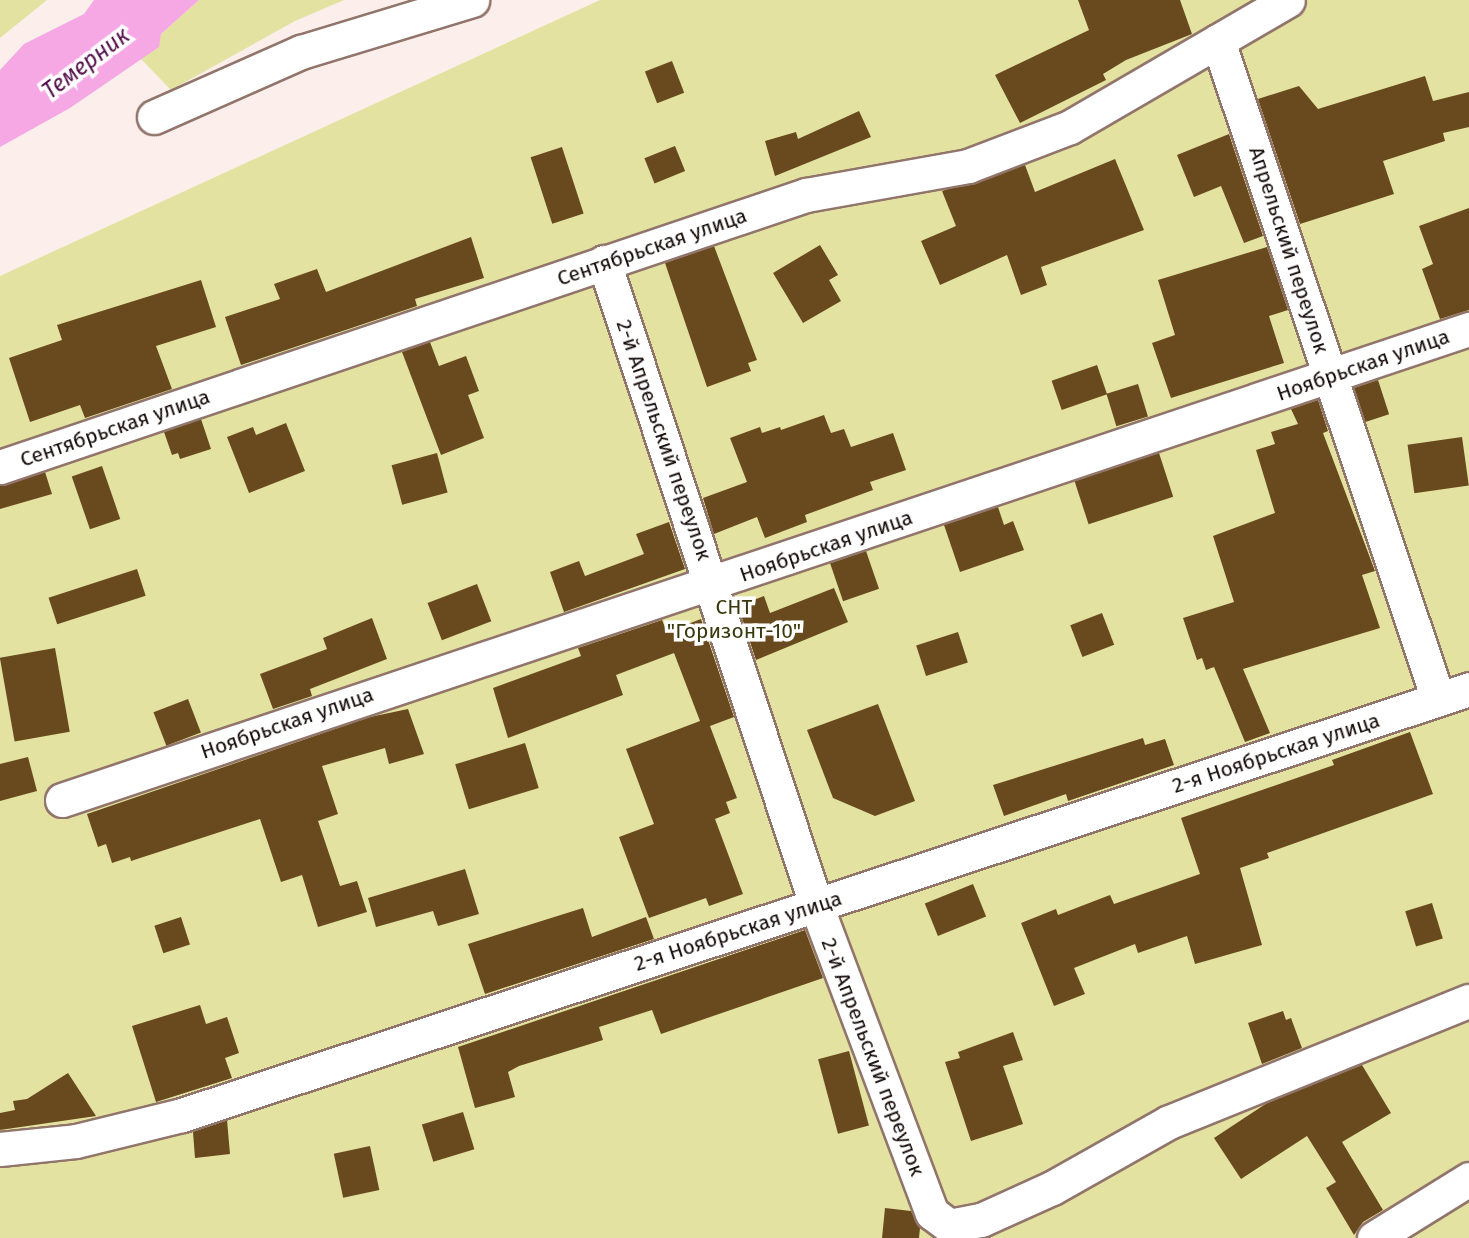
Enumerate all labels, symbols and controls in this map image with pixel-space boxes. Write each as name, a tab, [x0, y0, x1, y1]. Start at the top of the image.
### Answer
water label: Темерник	[37, 21, 135, 105]
street label: Апрельский переулок	[1244, 143, 1334, 357]
street label: Сентябрьская улица	[554, 203, 750, 291]
street label: 2-й Апрельский переулок	[611, 316, 717, 564]
street label: Ноябрьская улица	[1273, 324, 1453, 406]
street label: Сентябрьская улица	[17, 384, 213, 472]
street label: Ноябрьская улица	[736, 505, 916, 587]
park label: СНТ "Горизонт-10"	[667, 594, 801, 644]
street label: Ноябрьская улица	[197, 682, 377, 764]
street label: 2-я Ноябрьская улица	[1169, 708, 1383, 798]
street label: 2-я Ноябрьская улица	[631, 886, 845, 976]
street label: 2-й Апрельский переулок	[816, 934, 930, 1180]

